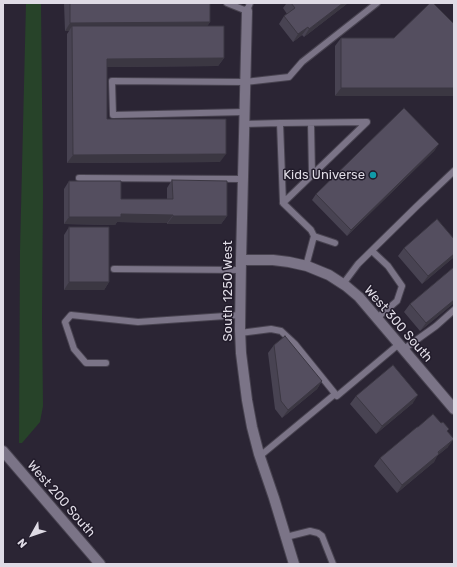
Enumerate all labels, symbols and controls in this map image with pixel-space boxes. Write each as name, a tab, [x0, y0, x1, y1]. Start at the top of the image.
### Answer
place label: Kids Universe	[283, 167, 365, 183]
marker: Kids Universe	[368, 170, 378, 180]
street label: South 1250 West	[220, 240, 236, 342]
street label: West 300 South	[361, 283, 435, 365]
street label: West 200 South	[24, 458, 98, 540]
north arrow	[12, 515, 52, 555]
text: N	[15, 536, 30, 550]

